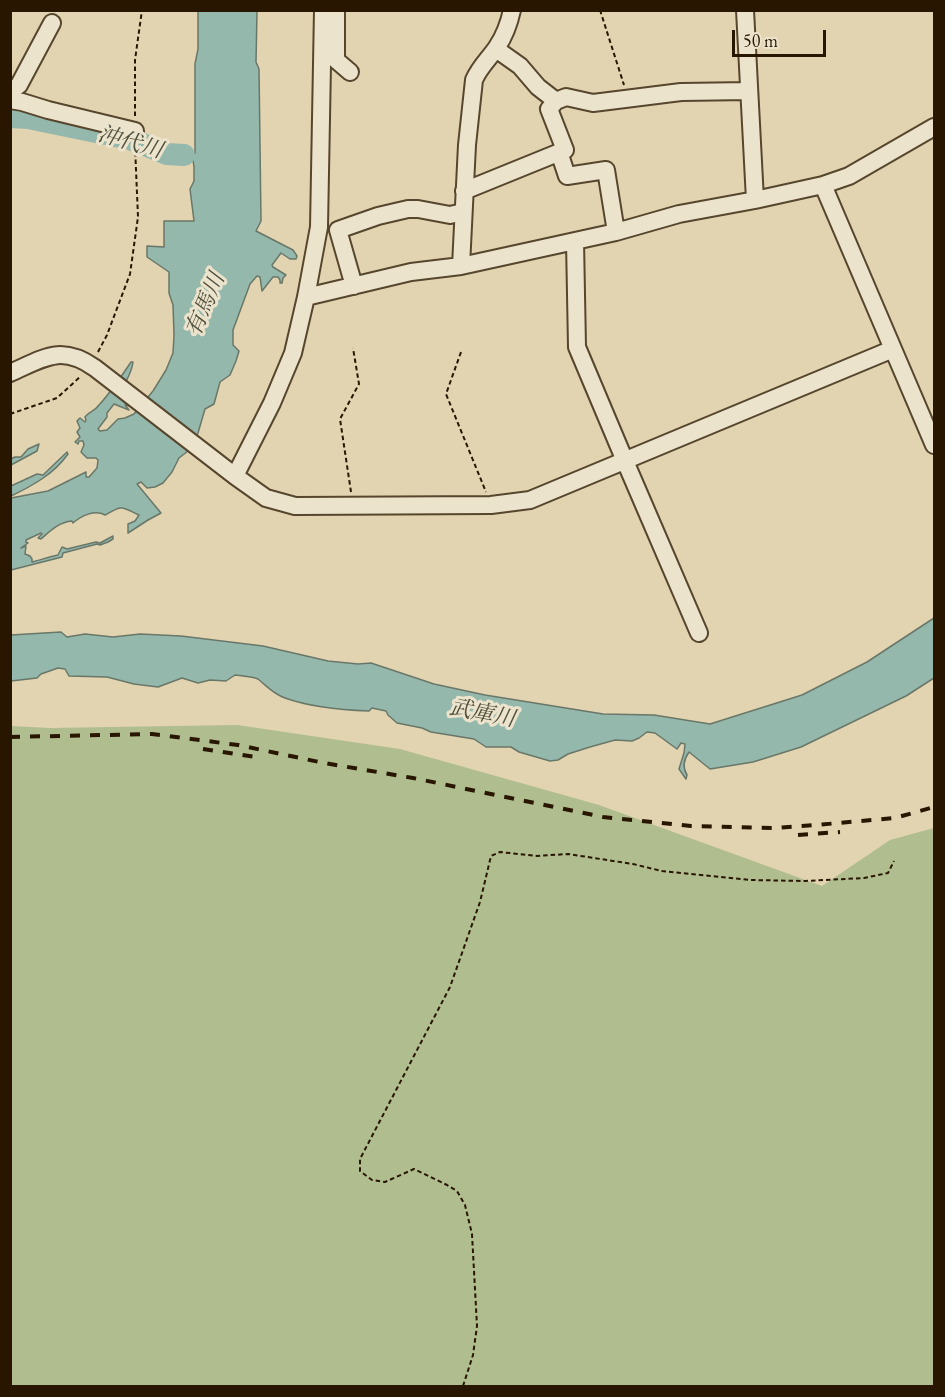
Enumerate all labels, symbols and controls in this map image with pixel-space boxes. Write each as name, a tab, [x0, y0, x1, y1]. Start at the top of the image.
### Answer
scale bar	[735, 18, 830, 56]
text: 50 m	[743, 29, 778, 52]
water label: 沖代川	[95, 121, 165, 165]
water label: 有馬川	[181, 269, 231, 341]
water label: 武庫川	[447, 695, 517, 733]

